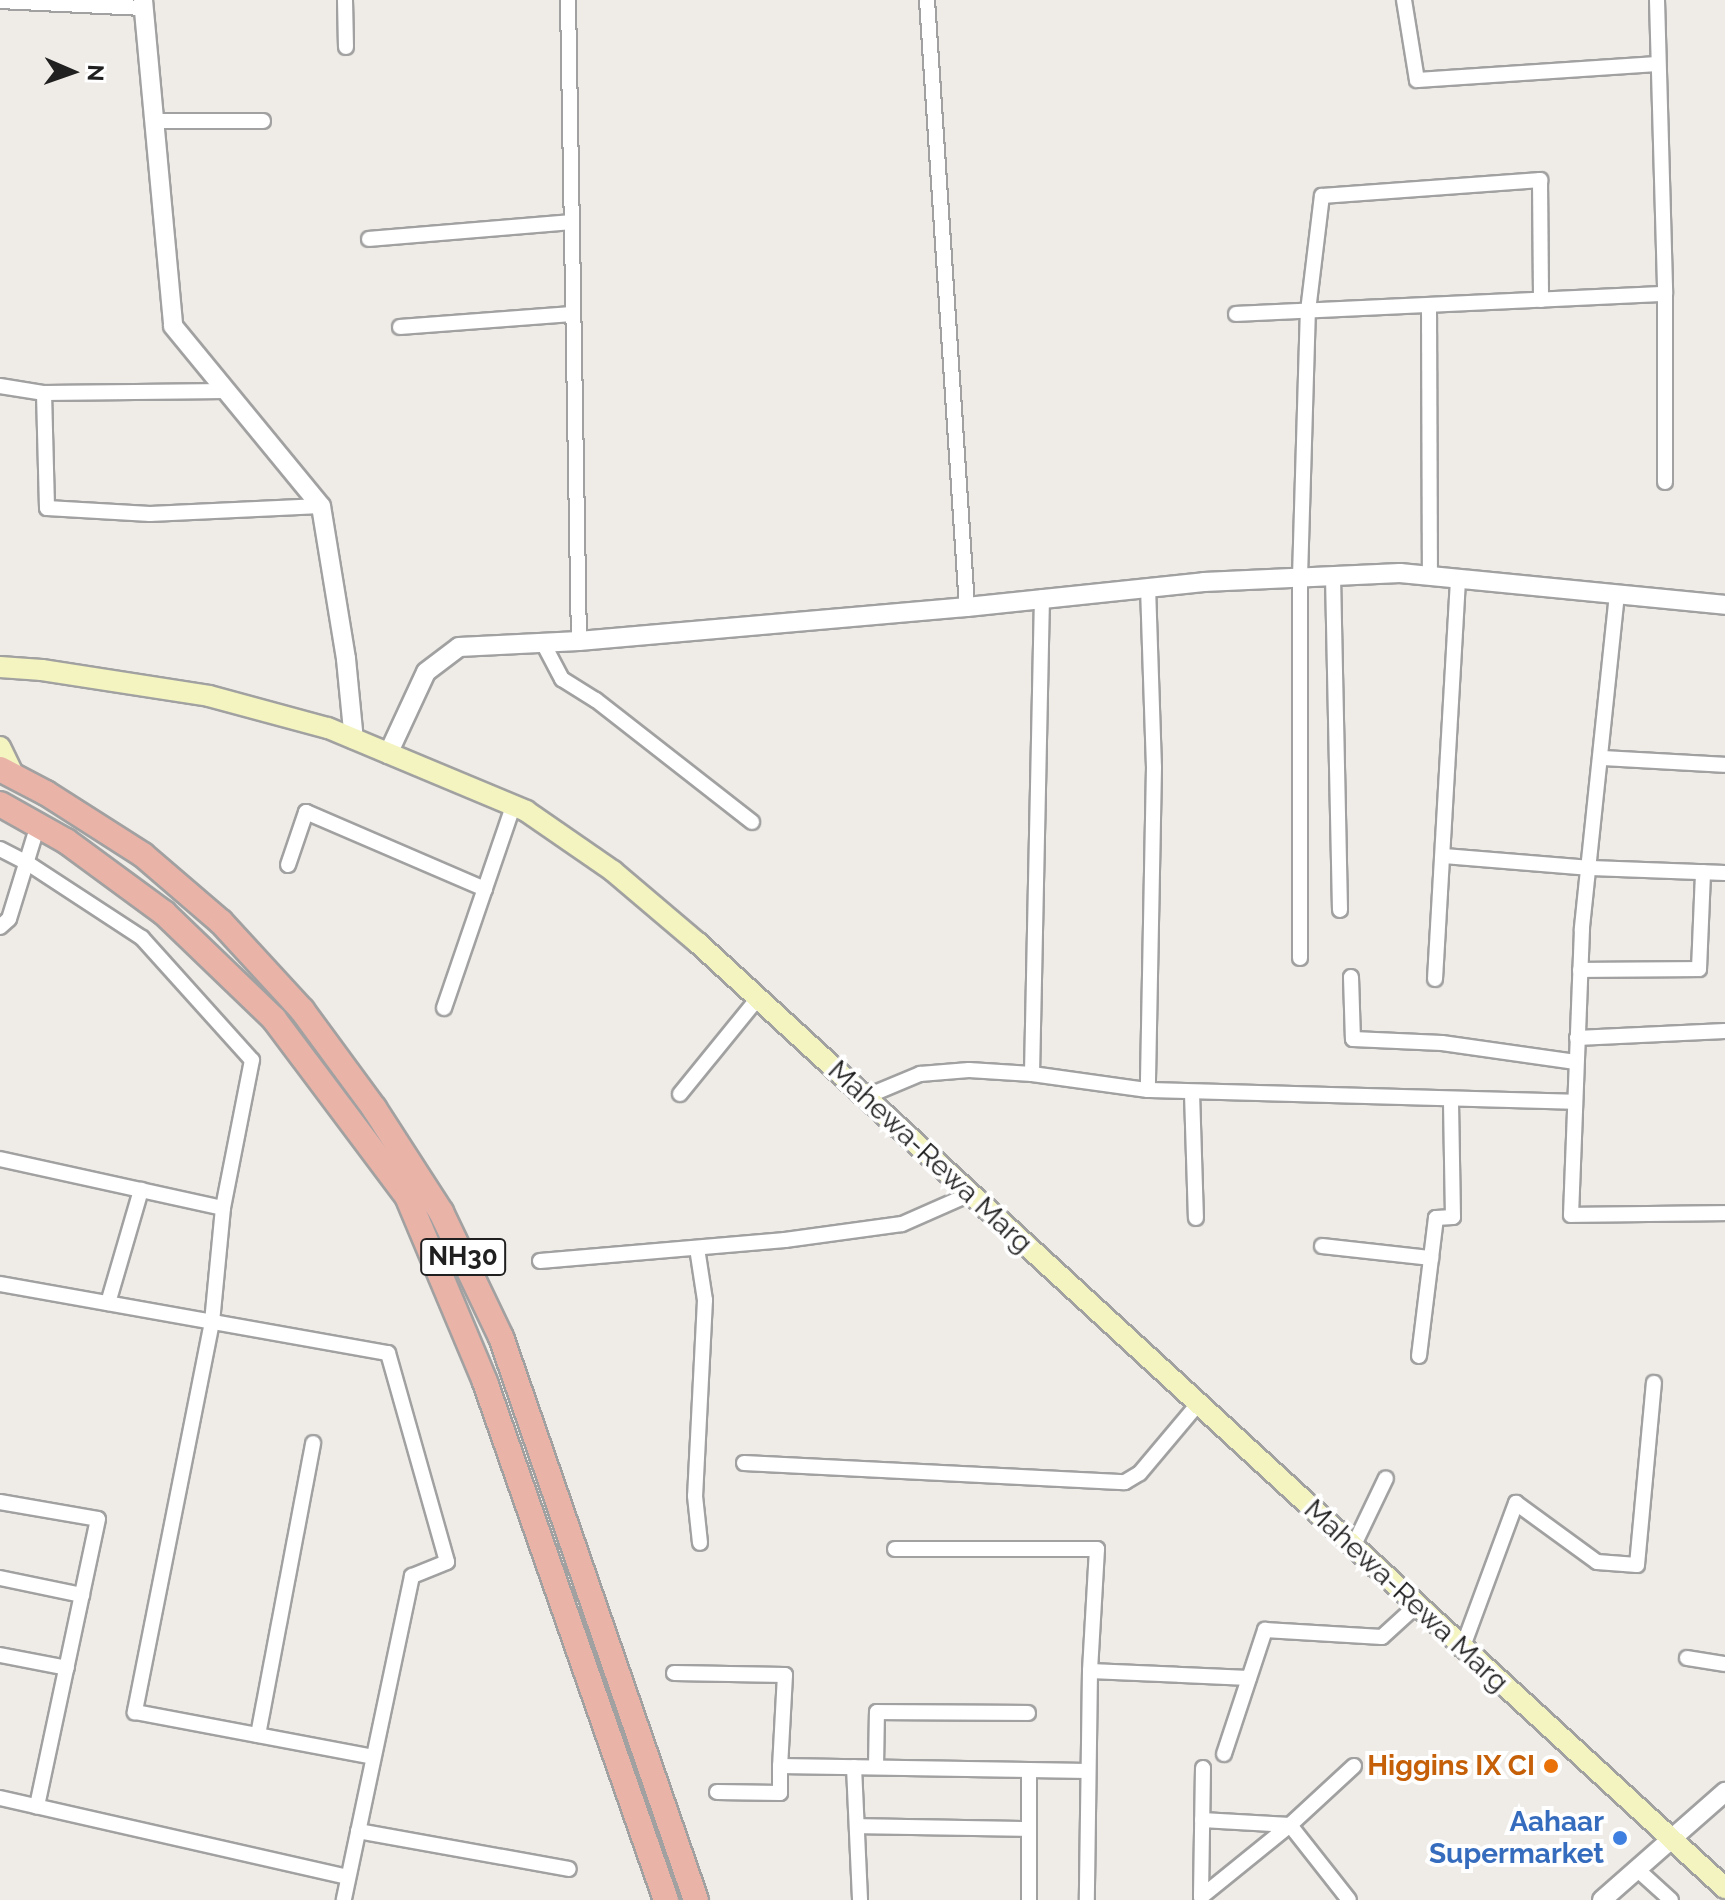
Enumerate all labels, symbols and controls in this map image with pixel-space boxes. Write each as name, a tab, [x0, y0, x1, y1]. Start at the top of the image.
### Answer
north arrow	[32, 32, 112, 112]
text: N	[83, 64, 109, 82]
street label: Mahewa-Rewa Marg	[821, 1054, 1039, 1260]
road number: NH30	[419, 1235, 507, 1279]
street label: Mahewa-Rewa Marg	[1297, 1493, 1515, 1699]
place label: Higgins IX CI	[1367, 1749, 1535, 1783]
marker: Higgins IX CI	[1542, 1757, 1560, 1775]
place label: Aahaar Supermarket	[1429, 1805, 1604, 1871]
marker: Aahaar Supermarket	[1611, 1829, 1629, 1847]

